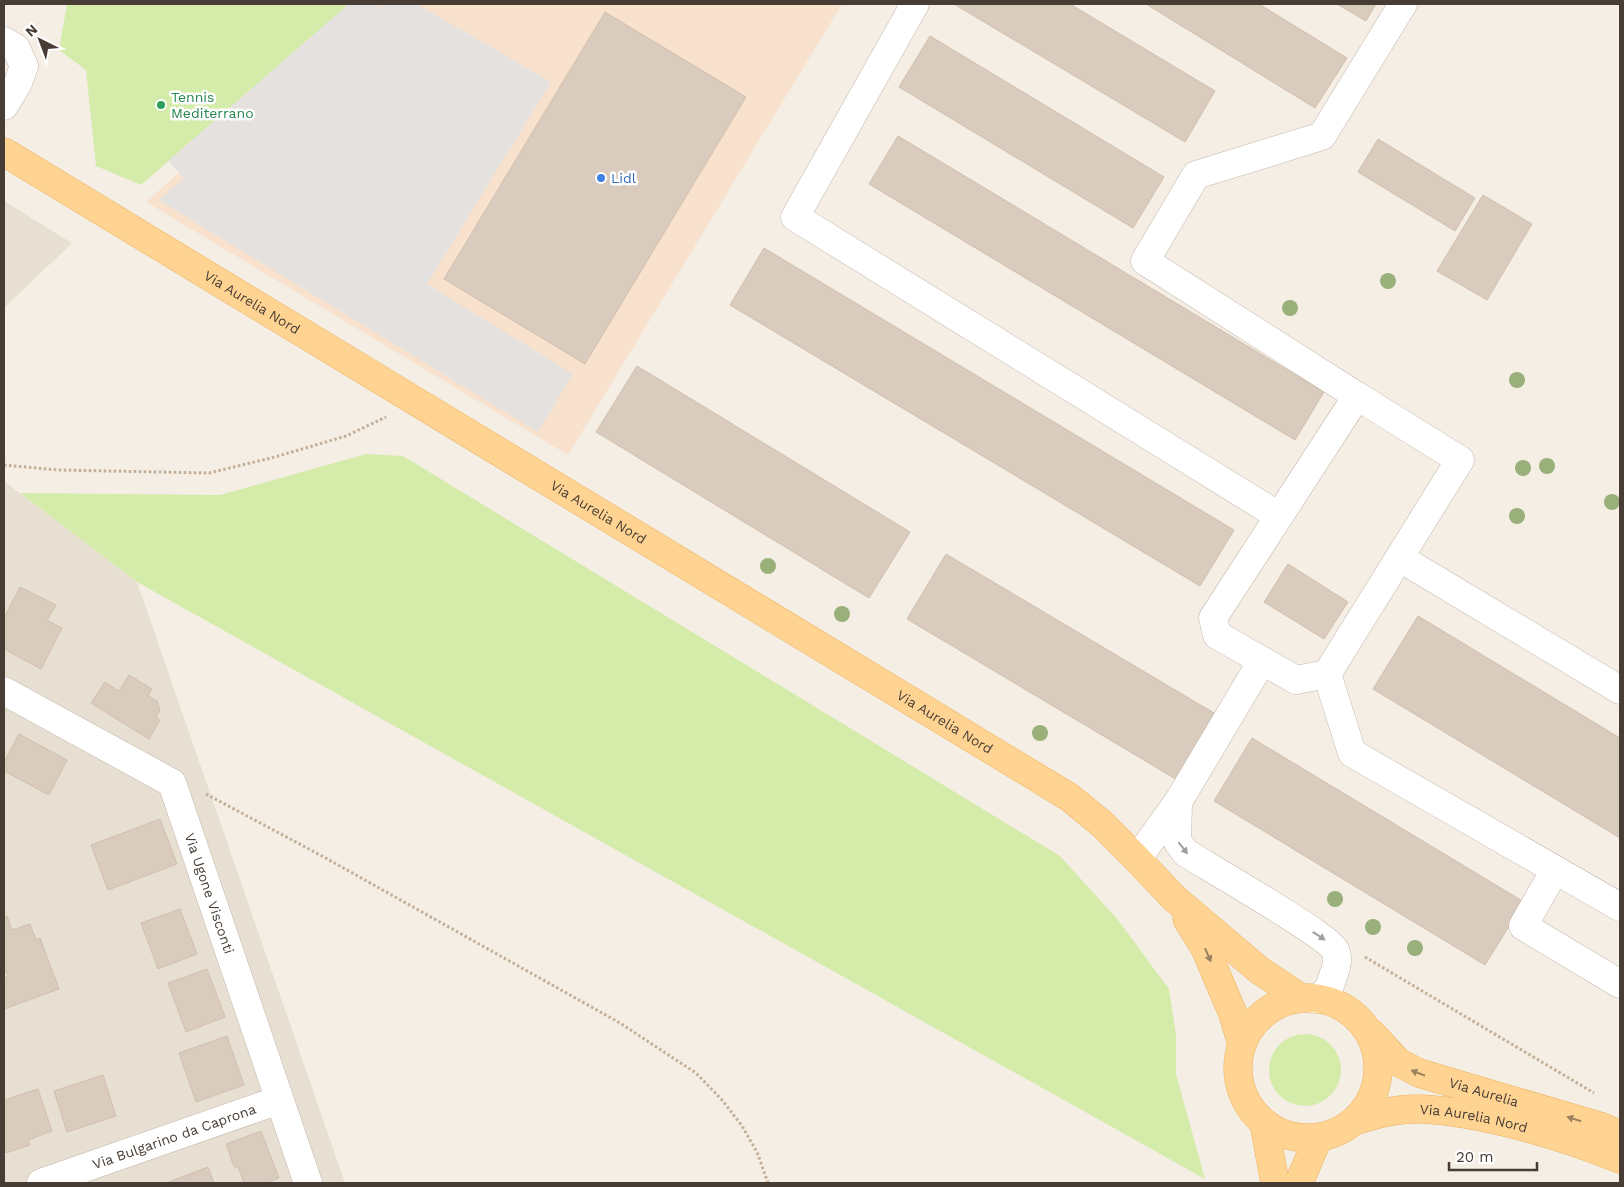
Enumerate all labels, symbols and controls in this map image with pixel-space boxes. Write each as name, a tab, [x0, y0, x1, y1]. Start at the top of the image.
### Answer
north arrow	[15, 15, 65, 65]
text: N	[22, 21, 41, 40]
place label: Tennis Mediterrano	[171, 89, 254, 121]
marker: Tennis Mediterrano	[155, 99, 167, 111]
place label: Lidl	[611, 170, 637, 186]
marker: Lidl	[595, 172, 607, 184]
street label: Via Aurelia Nord	[201, 267, 303, 337]
street label: Via Aurelia Nord	[548, 477, 649, 547]
street label: Via Aurelia Nord	[894, 687, 996, 757]
street label: Via Ugone Visconti	[182, 831, 237, 956]
one-way arrow	[1178, 842, 1189, 855]
one-way arrow	[1313, 931, 1326, 941]
one-way arrow	[1204, 948, 1212, 962]
one-way arrow	[1411, 1069, 1426, 1076]
street label: Via Aurelia	[1447, 1074, 1521, 1110]
street label: Via Bulgarino da Caprona	[90, 1101, 258, 1172]
street label: Via Aurelia Nord	[1419, 1101, 1529, 1136]
one-way arrow	[1567, 1114, 1582, 1122]
scale bar	[1449, 1140, 1536, 1172]
text: 20 m	[1456, 1148, 1494, 1166]

